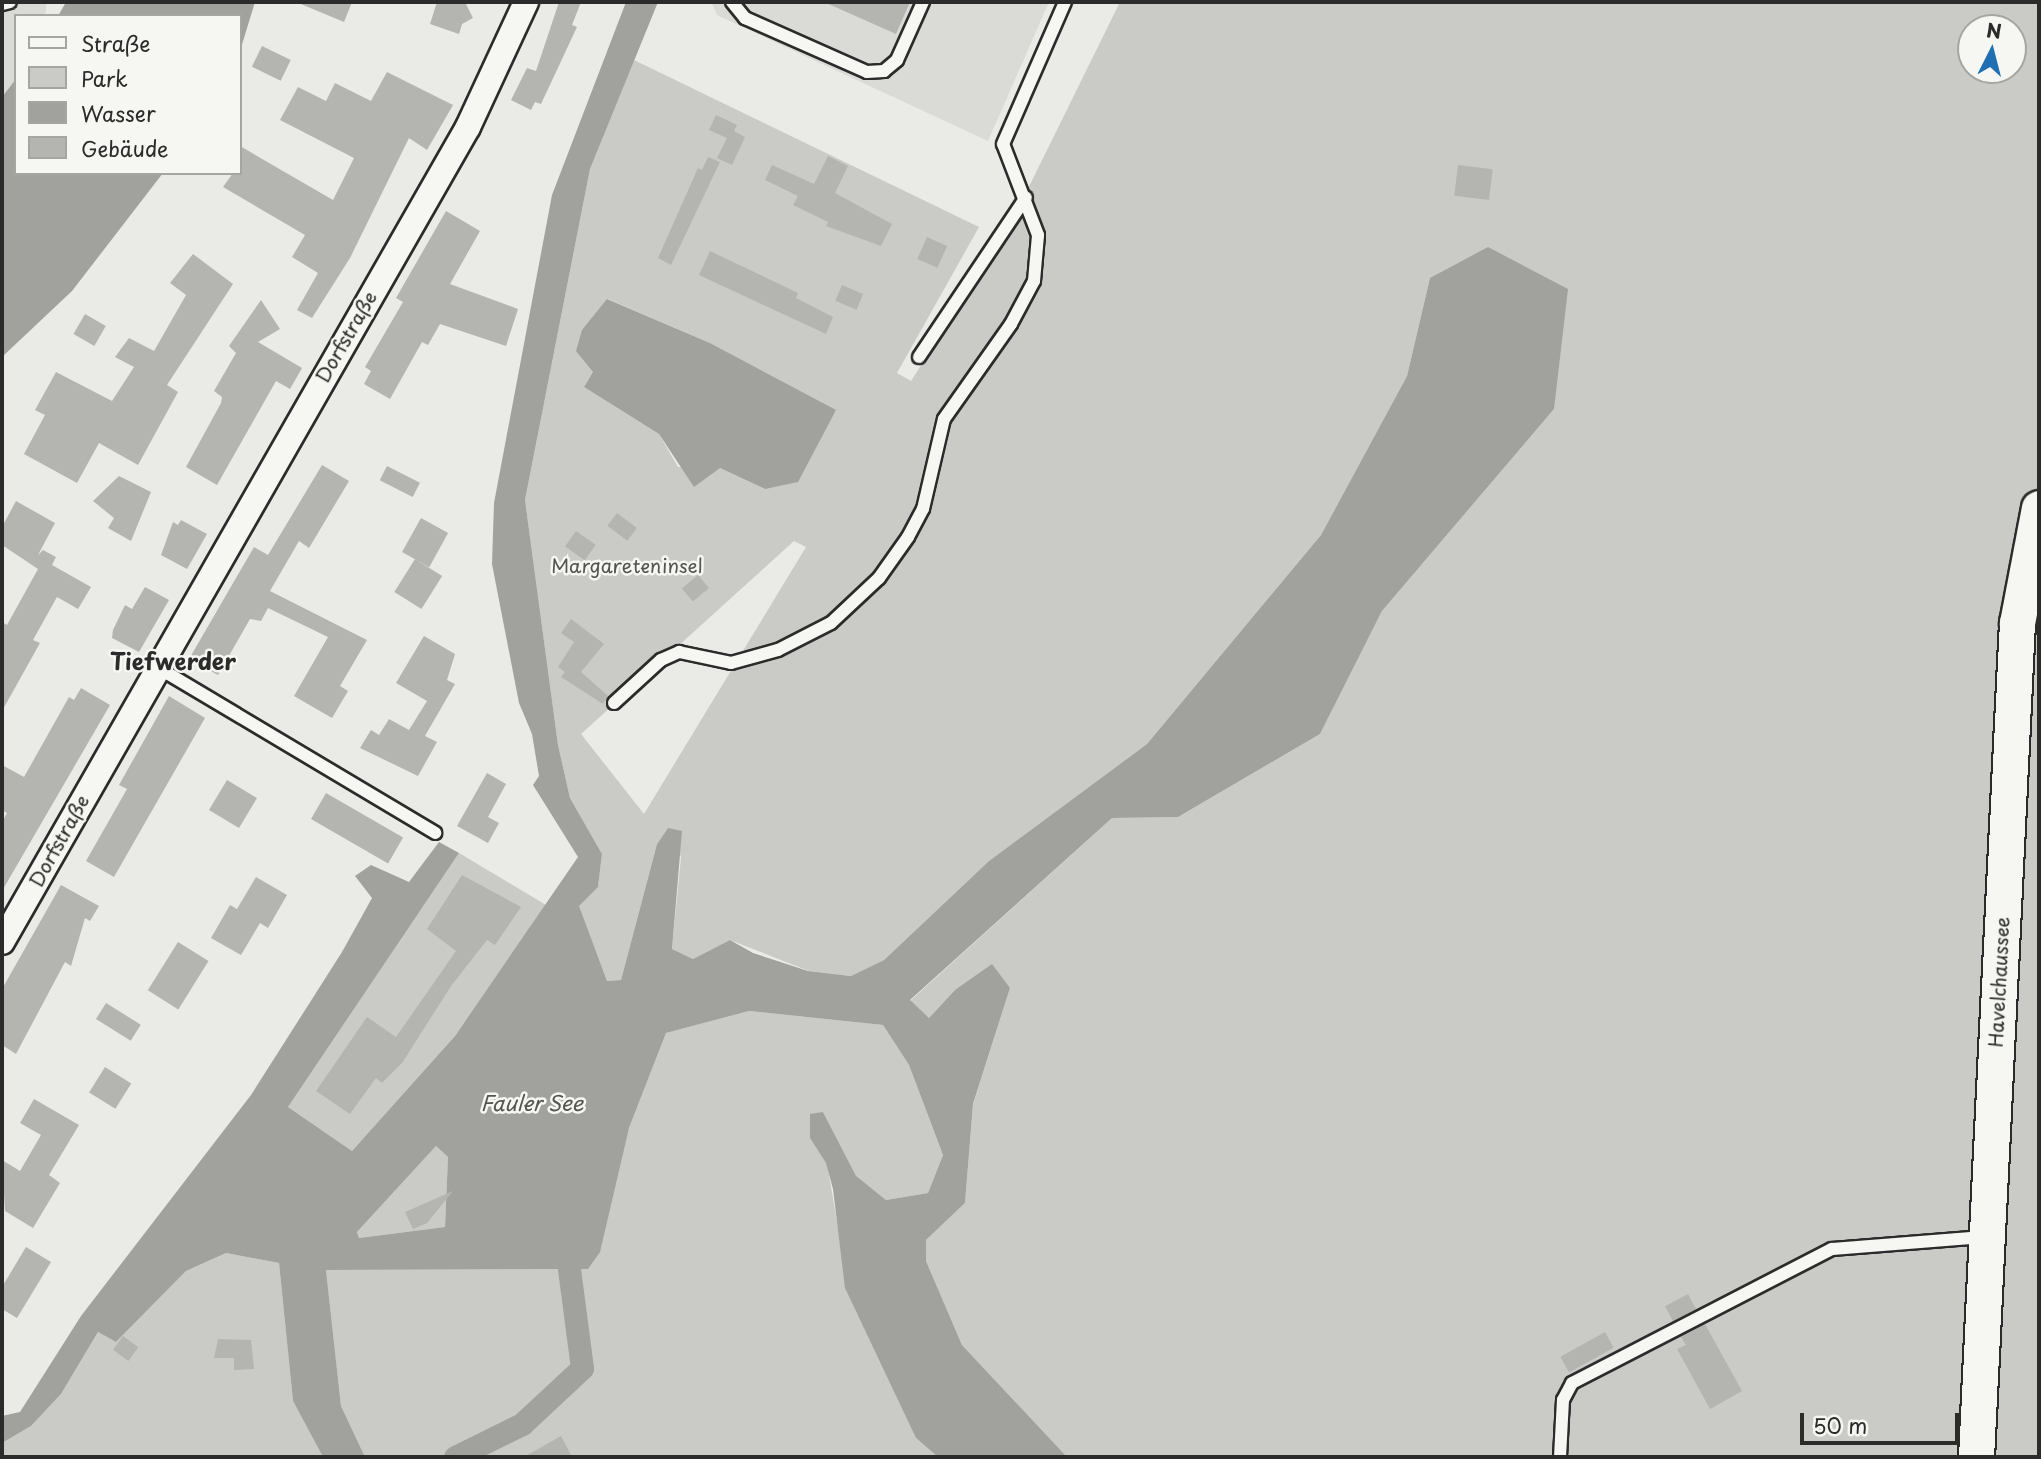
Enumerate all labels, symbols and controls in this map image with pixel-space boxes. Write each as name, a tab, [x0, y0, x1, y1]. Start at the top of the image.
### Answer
legend	[14, 14, 242, 175]
north arrow	[1957, 14, 2027, 84]
text: N	[1985, 15, 2003, 45]
text: Straße	[81, 27, 150, 59]
text: Park	[81, 62, 128, 94]
text: Wasser	[81, 97, 156, 129]
text: Gebäude	[81, 132, 168, 164]
street label: Dorfstraße	[311, 287, 381, 387]
park label: Margareteninsel	[551, 555, 703, 577]
district label: Tiefwerder	[110, 647, 236, 675]
street label: Dorfstraße	[24, 791, 94, 891]
street label: Havelchaussee	[1984, 916, 2014, 1048]
water label: Fauler See	[479, 1089, 585, 1115]
scale bar	[1803, 1400, 1962, 1444]
text: 50 m	[1813, 1409, 1867, 1441]

